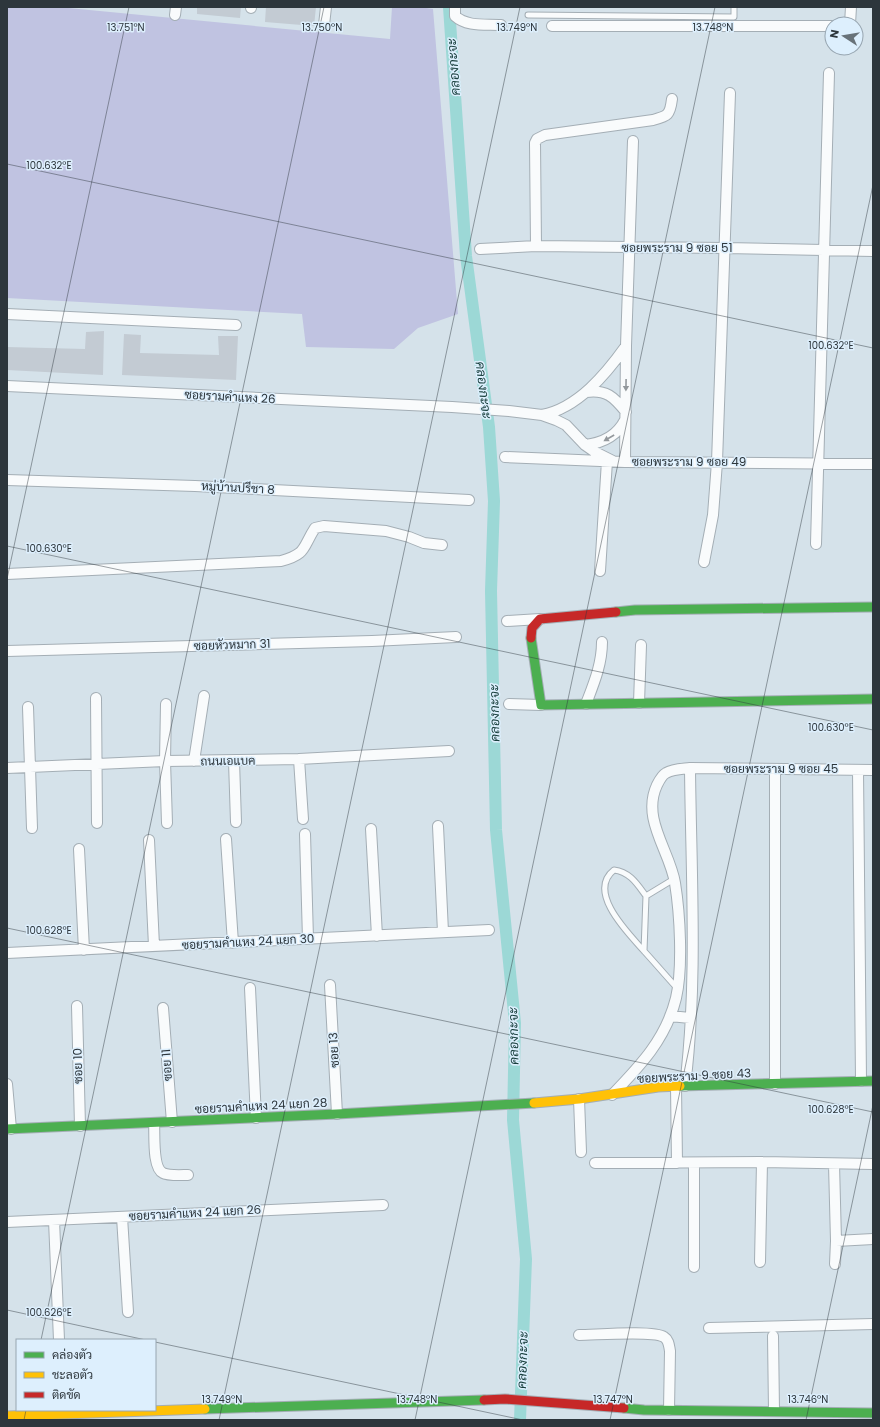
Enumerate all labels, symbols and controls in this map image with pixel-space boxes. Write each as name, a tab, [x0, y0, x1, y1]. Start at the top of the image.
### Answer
north arrow	[824, 16, 864, 56]
text: 13.751°N	[107, 20, 145, 35]
text: 13.750°N	[302, 20, 342, 35]
text: 13.749°N	[497, 20, 537, 35]
text: 13.748°N	[693, 20, 733, 35]
text: N	[826, 28, 843, 40]
water label: คลองกะจะ	[442, 38, 465, 96]
text: 100.632°E	[26, 158, 72, 173]
street label: ซอยพระราม 9 ซอย 51	[621, 239, 733, 256]
text: 100.632°E	[808, 338, 854, 353]
water label: คลองกะจะ	[471, 360, 496, 420]
one-way arrow	[623, 379, 629, 392]
street label: ซอยรามคำแหง 26	[184, 386, 276, 407]
one-way arrow	[603, 434, 615, 441]
street label: ซอยพระราม 9 ซอย 49	[632, 453, 746, 470]
street label: หมู่บ้านปรีชา 8	[201, 477, 275, 498]
text: 100.630°E	[26, 541, 72, 556]
street label: ซอยหัวหมาก 31	[193, 635, 271, 654]
water label: คลองกะจะ	[484, 684, 505, 742]
text: 100.630°E	[808, 720, 854, 735]
street label: ถนนเอแบค	[200, 752, 256, 769]
street label: ซอยพระราม 9 ซอย 45	[724, 760, 838, 777]
text: 100.628°E	[26, 923, 72, 938]
street label: ซอยรามคำแหง 24 แยก 30	[181, 930, 315, 953]
water label: คลองกะจะ	[503, 1007, 524, 1065]
street label: ซอย 13	[324, 1032, 343, 1068]
street label: ซอย 10	[69, 1048, 86, 1084]
street label: ซอย 11	[157, 1048, 176, 1082]
street label: ซอยพระราม 9 ซอย 43	[636, 1064, 751, 1087]
street label: ซอยรามคำแหง 24 แยก 28	[194, 1094, 328, 1117]
text: 100.628°E	[808, 1102, 854, 1117]
street label: ซอยรามคำแหง 24 แยก 26	[128, 1201, 262, 1224]
text: 100.626°E	[26, 1305, 72, 1320]
water label: คลองกะจะ	[512, 1331, 533, 1389]
legend	[16, 1339, 156, 1411]
text: คล่องตัว	[52, 1346, 92, 1363]
text: ชะลอตัว	[52, 1366, 93, 1383]
text: ติดขัด	[52, 1386, 81, 1403]
text: 13.749°N	[202, 1392, 242, 1407]
text: 13.748°N	[397, 1392, 437, 1407]
text: 13.747°N	[593, 1392, 633, 1407]
text: 13.746°N	[788, 1392, 828, 1407]

